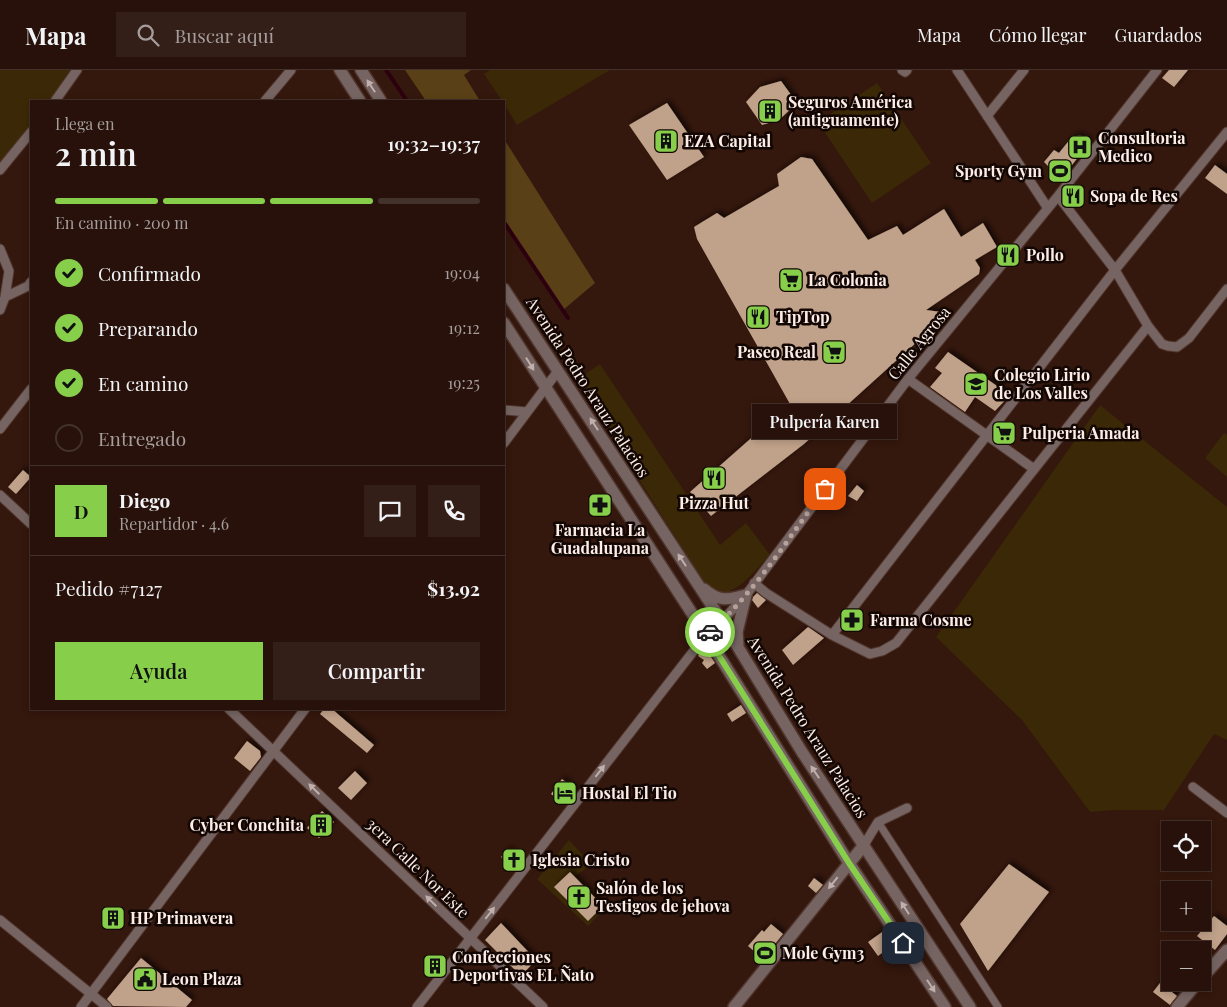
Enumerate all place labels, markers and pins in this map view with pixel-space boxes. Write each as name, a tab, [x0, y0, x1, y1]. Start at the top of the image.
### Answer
place label: Seguros América (antiguamente)	[788, 91, 913, 130]
building icon: Seguros América (antiguamente)	[757, 98, 783, 124]
place label: Consultoria Medico	[1098, 127, 1186, 166]
building icon: EZA Capital	[653, 128, 679, 154]
place label: EZA Capital	[684, 130, 771, 151]
hospital icon: Consultoria Medico	[1067, 134, 1093, 160]
sports icon: Sporty Gym	[1047, 158, 1073, 184]
place label: Sporty Gym	[955, 160, 1043, 181]
restaurant icon: Sopa de Res	[1060, 183, 1086, 209]
place label: Sopa de Res	[1090, 185, 1178, 206]
restaurant icon: Pollo	[995, 242, 1021, 268]
place label: Pollo	[1026, 244, 1064, 265]
supermarket icon: La Colonia	[778, 267, 804, 293]
place label: La Colonia	[808, 269, 888, 290]
restaurant icon: TipTop	[745, 304, 771, 330]
place label: TipTop	[776, 306, 830, 327]
supermarket icon: Paseo Real	[821, 339, 847, 365]
place label: Paseo Real	[737, 341, 816, 362]
place label: Colegio Lirio de Los Valles	[994, 364, 1090, 403]
school or university icon: Colegio Lirio de Los Valles	[963, 371, 989, 397]
callout: Pulpería Karen	[752, 404, 898, 439]
supermarket icon: Pulperia Amada	[991, 420, 1017, 446]
place label: Pulperia Amada	[1022, 422, 1140, 443]
restaurant icon: Pizza Hut	[701, 465, 727, 491]
pin	[804, 468, 846, 510]
pharmacy icon: Farmacia La Guadalupana	[587, 492, 613, 518]
place label: Pizza Hut	[679, 492, 750, 513]
place label: Farmacia La Guadalupana	[551, 519, 650, 558]
pharmacy icon: Farma Cosme	[839, 607, 865, 633]
place label: Farma Cosme	[870, 609, 972, 630]
hotel icon: Hostal El Tio	[552, 780, 578, 806]
place label: Hostal El Tio	[582, 782, 677, 803]
building icon: Cyber Conchita	[308, 812, 334, 838]
place label: Cyber Conchita	[189, 814, 305, 835]
church icon: Iglesia Cristo	[501, 847, 527, 873]
place label: Iglesia Cristo	[532, 849, 630, 870]
place label: Salón de los Testigos de jehova	[596, 877, 731, 916]
church icon: Salón de los Testigos de jehova	[566, 884, 592, 910]
building icon: HP Primavera	[100, 905, 126, 931]
place label: HP Primavera	[130, 907, 234, 928]
pin	[882, 922, 924, 964]
sports icon: Mole Gym3	[752, 940, 778, 966]
place label: Mole Gym3	[782, 942, 864, 963]
place label: Confecciones Deportivas EL Ñato	[452, 946, 594, 985]
building icon: Confecciones Deportivas EL Ñato	[422, 953, 448, 979]
public building icon: Leon Plaza	[132, 966, 158, 992]
place label: Leon Plaza	[162, 968, 242, 989]

